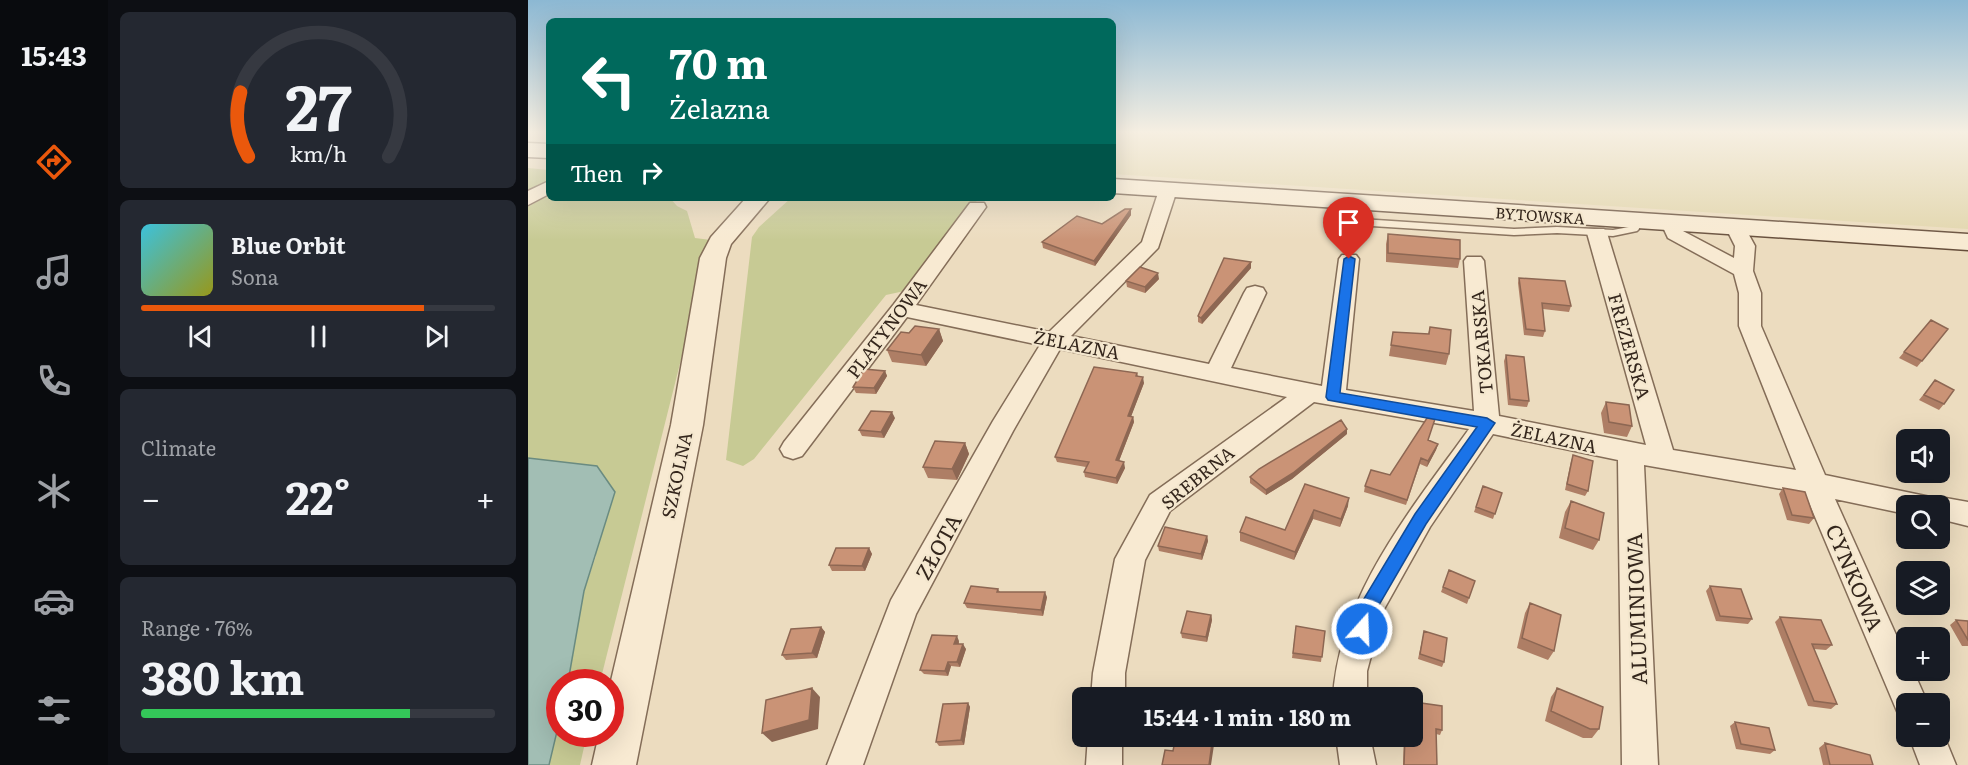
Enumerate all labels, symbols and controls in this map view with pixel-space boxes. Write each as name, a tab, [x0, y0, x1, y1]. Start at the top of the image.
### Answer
text: 70 m	[669, 30, 768, 92]
text: 15:43	[21, 34, 87, 74]
icon: left	[570, 42, 648, 120]
text: 27	[285, 58, 351, 150]
text: Żelazna	[669, 87, 770, 127]
text: km/h	[289, 138, 347, 170]
icon: directions	[33, 141, 75, 183]
text: Then	[570, 156, 623, 189]
icon: right	[635, 156, 668, 189]
pin	[1323, 197, 1374, 259]
street label: BYTOWSKA	[1495, 200, 1585, 230]
icon: arrive	[1332, 206, 1365, 239]
text: Blue Orbit	[231, 228, 346, 261]
icon: music	[33, 251, 75, 293]
text: Sona	[231, 261, 279, 291]
street label: PLATYNOWA	[839, 272, 933, 384]
street label: TOKARSKA	[1463, 289, 1499, 395]
street label: FREZERSKA	[1602, 290, 1658, 402]
icon: previous	[184, 320, 217, 353]
icon: pause	[302, 320, 335, 353]
icon: next	[420, 320, 453, 353]
street label: ŻELAZNA	[1032, 322, 1122, 366]
icon: phone	[33, 360, 75, 402]
street label: ŻELAZNA	[1509, 415, 1599, 459]
street label: SZKOLNA	[654, 429, 698, 521]
map controls	[1896, 429, 1950, 747]
button: sound	[1896, 429, 1950, 483]
text: Climate	[141, 432, 216, 462]
street label: SREBRNA	[1154, 439, 1240, 515]
text: 22°	[285, 462, 351, 529]
icon: climate	[33, 470, 75, 512]
text: −	[141, 472, 160, 521]
text: +	[476, 472, 495, 521]
button: search	[1896, 495, 1950, 549]
street label: ZŁOTA	[906, 507, 968, 585]
street label: CYNKOWA	[1820, 519, 1893, 636]
street label: ALUMINIOWA	[1617, 532, 1653, 685]
button: layers	[1896, 561, 1950, 615]
icon: car	[33, 580, 75, 622]
position arrow	[1330, 597, 1394, 661]
text: Range · 76%	[141, 612, 253, 642]
button: +	[1896, 627, 1950, 681]
text: 380 km	[141, 642, 304, 709]
speed limit sign: 30	[546, 669, 624, 747]
icon: filters	[33, 689, 75, 731]
button: −	[1896, 693, 1950, 747]
text: 15:44 · 1 min · 180 m	[1144, 700, 1351, 733]

